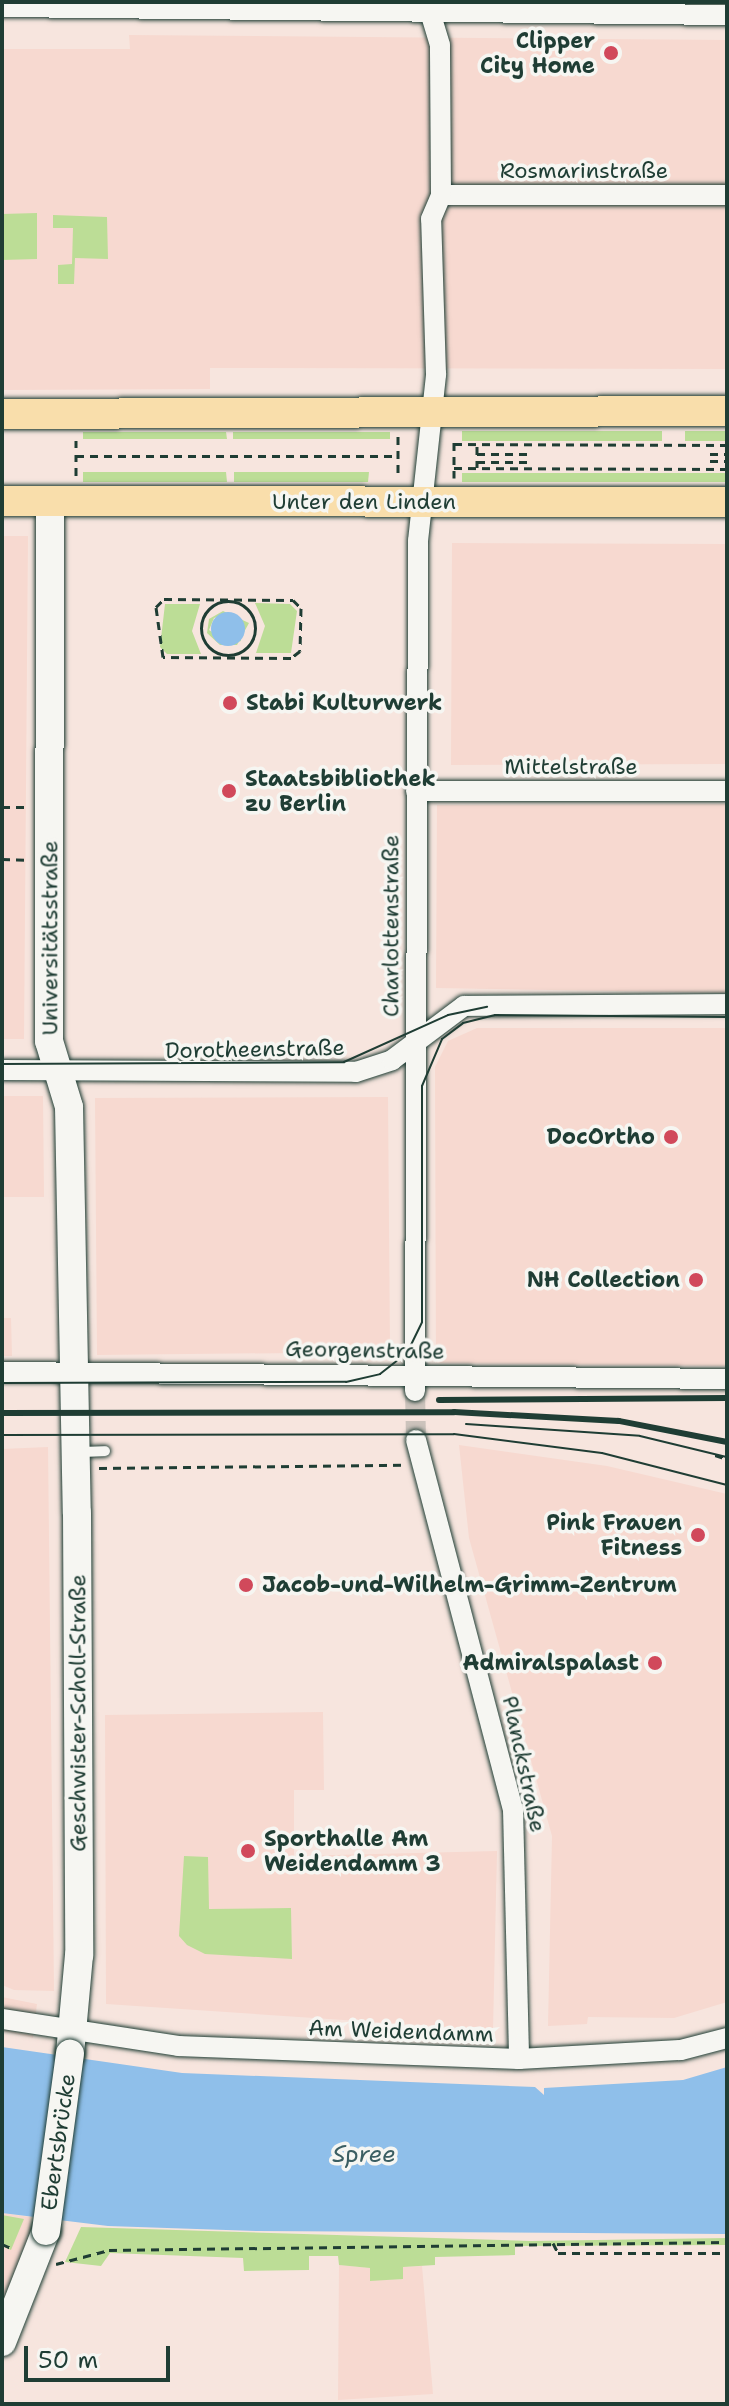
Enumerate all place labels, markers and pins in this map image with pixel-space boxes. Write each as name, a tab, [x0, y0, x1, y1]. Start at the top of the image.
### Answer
place label: Clipper City Home	[480, 27, 595, 78]
marker: Clipper City Home	[602, 44, 620, 62]
place label: Stabi Kulturwerk	[246, 690, 442, 716]
marker: Stabi Kulturwerk	[221, 694, 239, 712]
place label: Staatsbibliothek zu Berlin	[245, 765, 436, 816]
marker: Staatsbibliothek zu Berlin	[220, 782, 238, 800]
place label: DocOrtho	[546, 1124, 655, 1150]
marker: DocOrtho	[662, 1128, 680, 1146]
place label: NH Collection	[527, 1267, 680, 1293]
marker: NH Collection	[687, 1271, 705, 1289]
place label: Pink Frauen Fitness	[546, 1509, 682, 1560]
marker: Pink Frauen Fitness	[689, 1526, 707, 1544]
place label: Jacob-und-Wilhelm-Grimm-Zentrum	[262, 1572, 677, 1598]
marker: Jacob-und-Wilhelm-Grimm-Zentrum	[237, 1576, 255, 1594]
place label: Admiralspalast	[463, 1650, 639, 1676]
marker: Admiralspalast	[646, 1654, 664, 1672]
place label: Sporthalle Am Weidendamm 3	[264, 1825, 441, 1876]
marker: Sporthalle Am Weidendamm 3	[239, 1842, 257, 1860]

